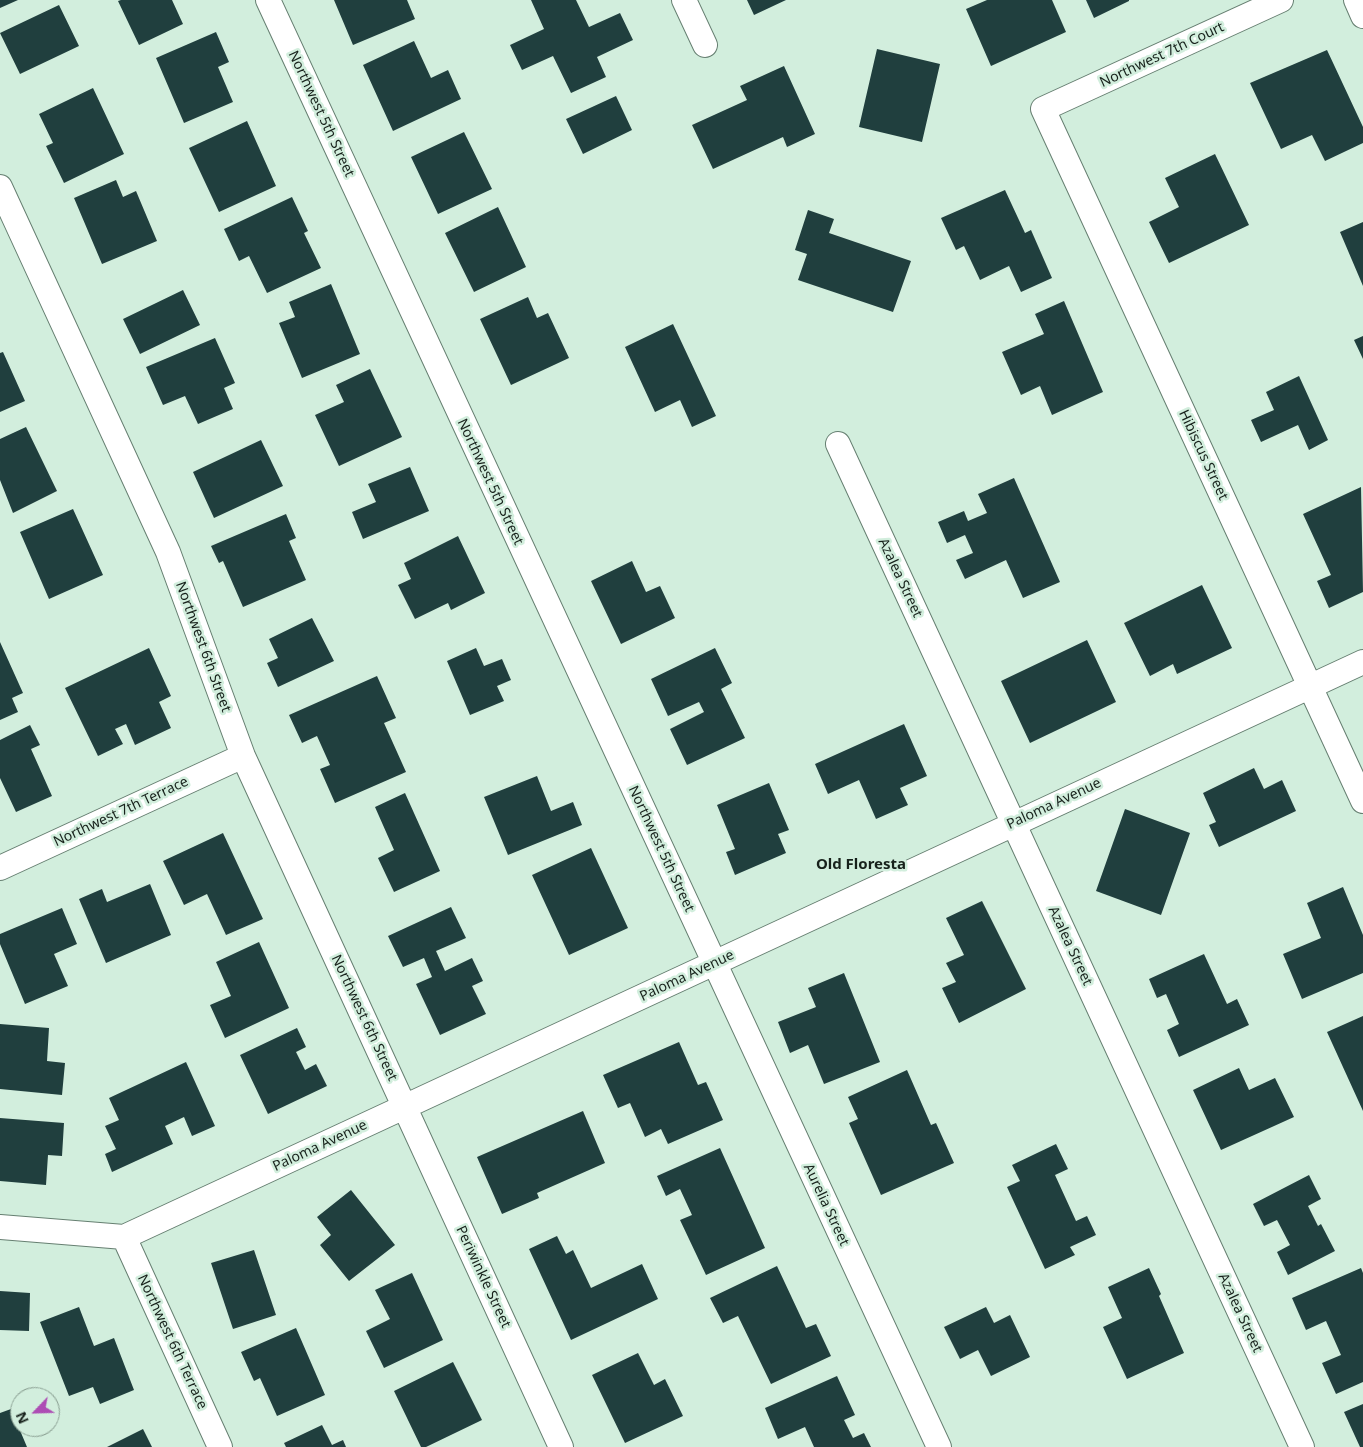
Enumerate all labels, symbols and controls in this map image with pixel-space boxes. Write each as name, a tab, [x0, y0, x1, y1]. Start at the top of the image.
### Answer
street label: Northwest 7th Court	[1097, 19, 1227, 91]
street label: Northwest 5th Street	[284, 48, 358, 180]
street label: Hibiscus Street	[1175, 407, 1231, 503]
street label: Northwest 5th Street	[453, 416, 527, 548]
street label: Azalea Street	[874, 536, 926, 620]
street label: Northwest 6th Street	[172, 580, 234, 714]
street label: Northwest 7th Terrace	[51, 773, 191, 851]
street label: Paloma Avenue	[1004, 775, 1104, 833]
street label: Northwest 5th Street	[624, 783, 698, 915]
district label: Old Floresta	[816, 856, 906, 874]
street label: Azalea Street	[1044, 904, 1096, 988]
street label: Paloma Avenue	[637, 947, 737, 1005]
street label: Northwest 6th Street	[327, 952, 401, 1084]
street label: Paloma Avenue	[270, 1117, 370, 1175]
street label: Aurelia Street	[800, 1161, 852, 1249]
street label: Periwinkle Street	[452, 1223, 514, 1331]
street label: Azalea Street	[1214, 1271, 1266, 1355]
street label: Northwest 6th Terrace	[133, 1272, 211, 1412]
north arrow	[10, 1387, 60, 1437]
text: N	[11, 1409, 33, 1427]

